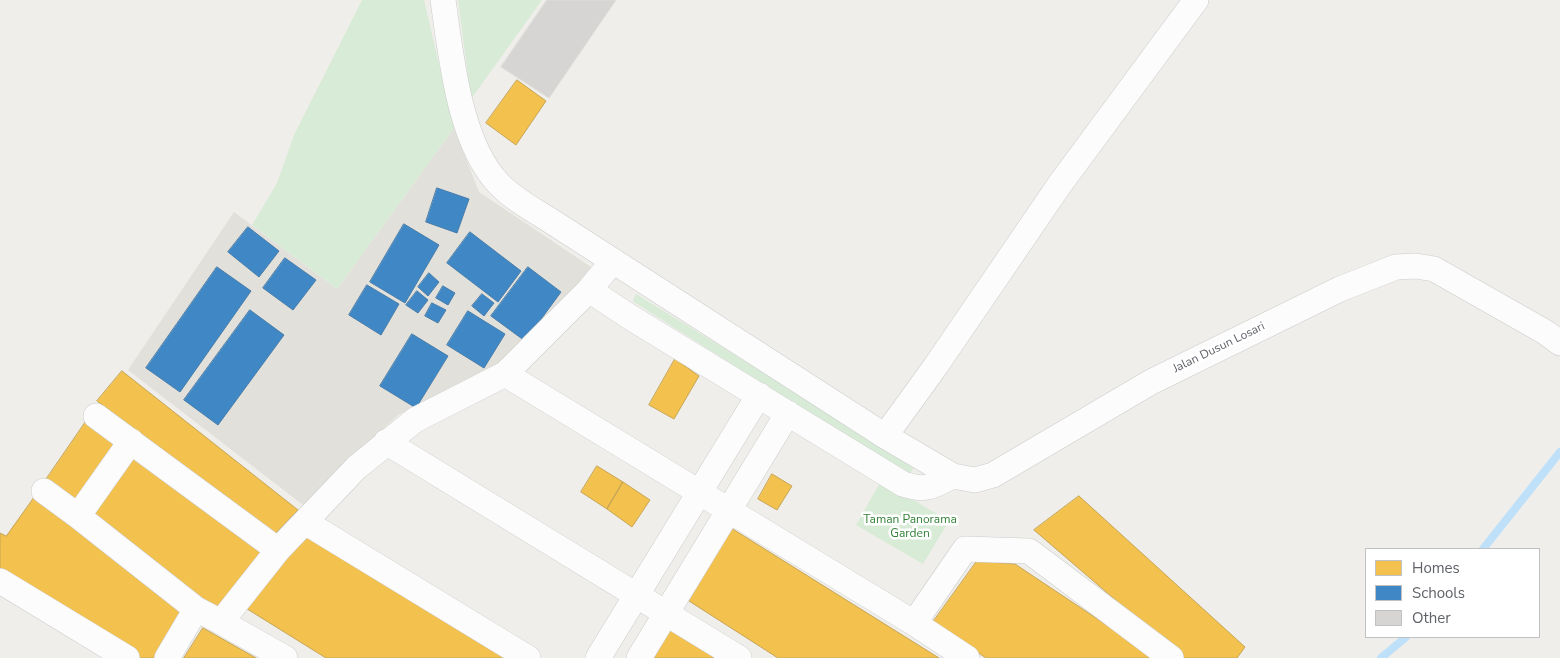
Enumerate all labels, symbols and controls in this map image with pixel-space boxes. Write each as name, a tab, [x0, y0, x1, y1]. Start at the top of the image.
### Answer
street label: Jalan Dusun Losari	[1171, 320, 1267, 376]
park label: Taman Panorama Garden	[863, 513, 957, 541]
legend	[1365, 548, 1540, 638]
text: Homes	[1412, 558, 1460, 578]
text: Schools	[1412, 583, 1465, 603]
text: Other	[1412, 608, 1451, 628]

